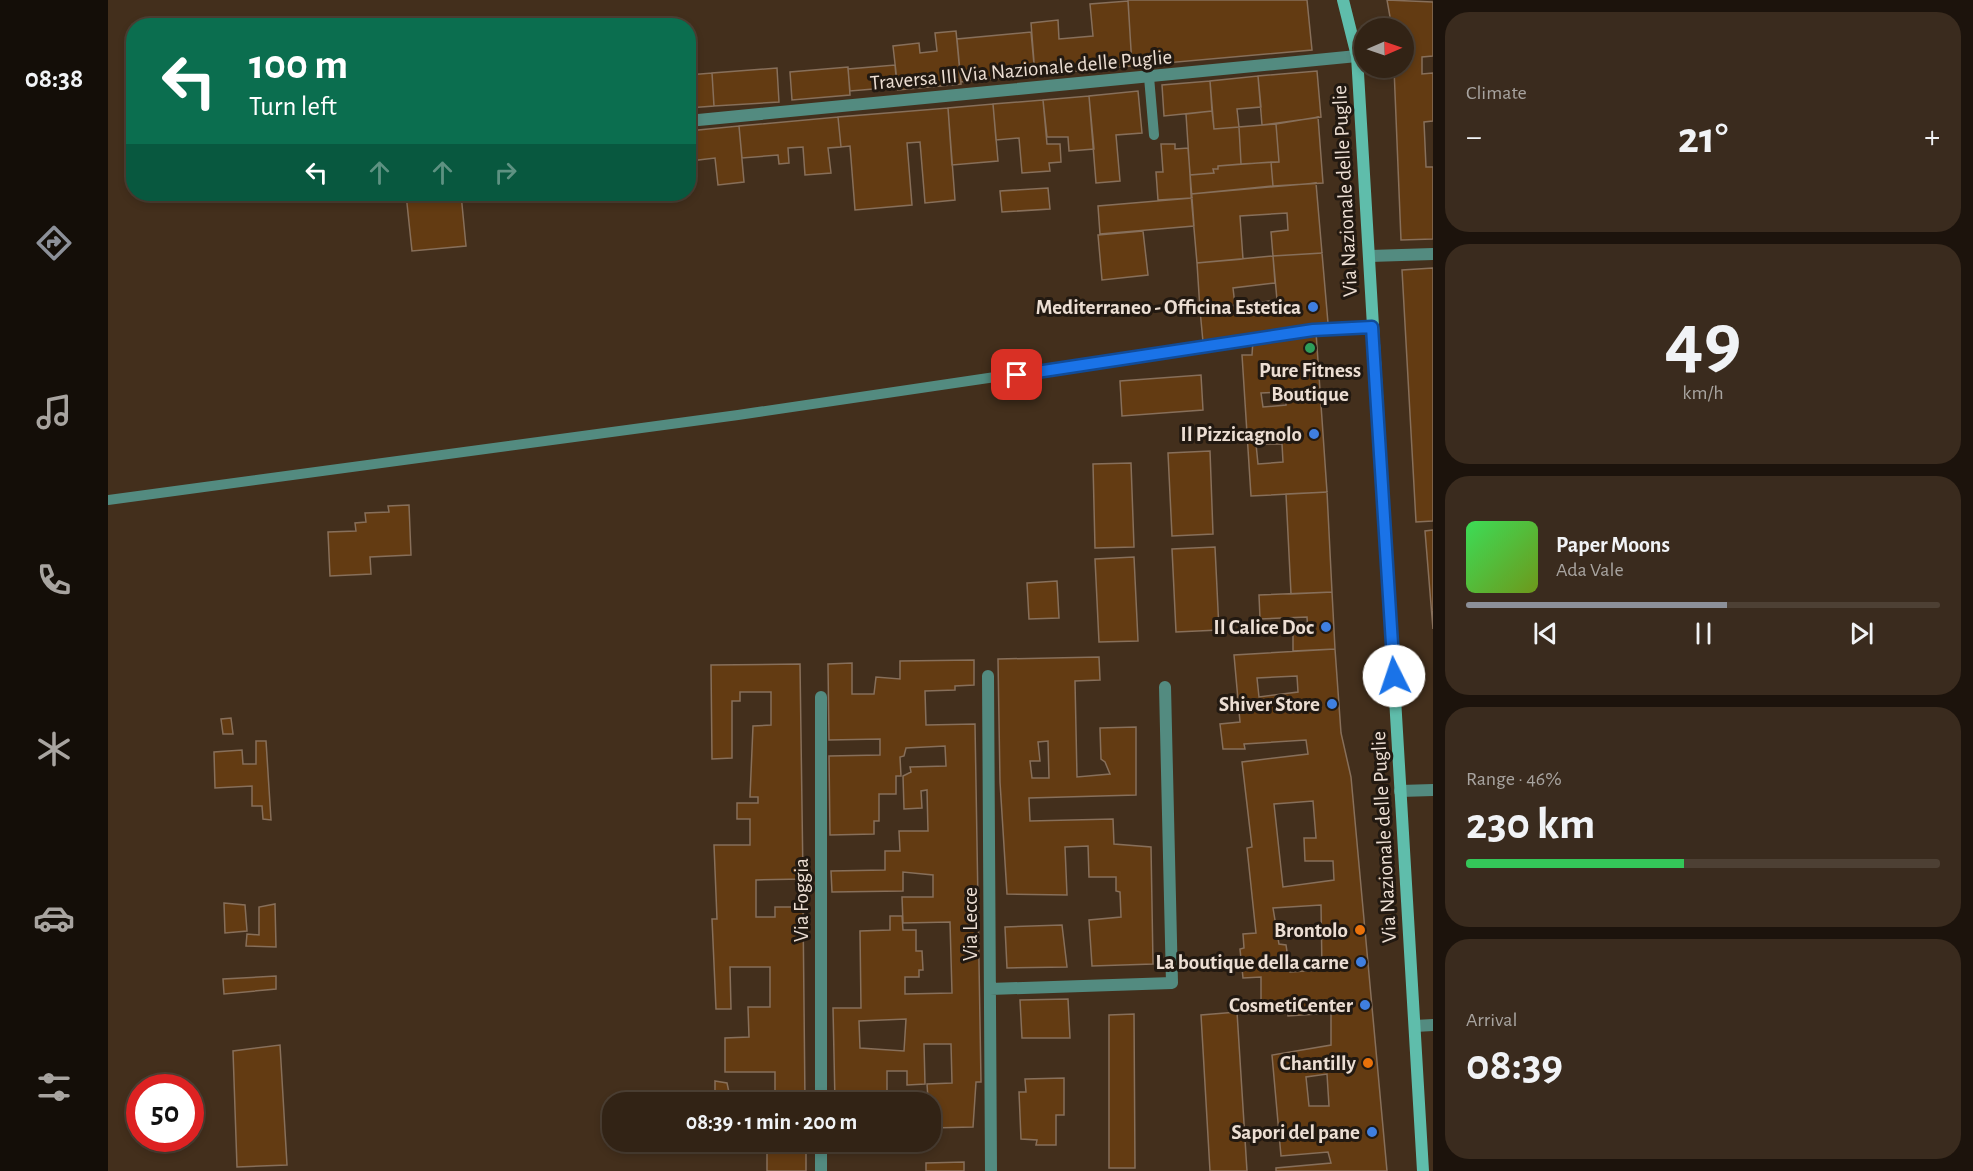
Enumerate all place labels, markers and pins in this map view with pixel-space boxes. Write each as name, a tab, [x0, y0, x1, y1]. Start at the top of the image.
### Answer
place label: Mediterraneo - Officina Estetica	[1036, 297, 1301, 318]
marker: Mediterraneo - Officina Estetica	[1306, 300, 1320, 314]
marker: Pure Fitness Boutique	[1303, 341, 1317, 355]
pin	[991, 349, 1042, 400]
place label: Pure Fitness Boutique	[1259, 360, 1361, 405]
place label: Il Pizzicagnolo	[1181, 424, 1302, 445]
marker: Il Pizzicagnolo	[1307, 427, 1321, 441]
place label: Il Calice Doc	[1213, 617, 1314, 638]
marker: Il Calice Doc	[1319, 620, 1333, 634]
place label: Shiver Store	[1219, 694, 1320, 715]
marker: Shiver Store	[1325, 697, 1339, 711]
place label: Brontolo	[1274, 920, 1348, 941]
marker: Brontolo	[1353, 923, 1367, 937]
place label: La boutique della carne	[1155, 952, 1349, 973]
marker: La boutique della carne	[1354, 955, 1368, 969]
place label: CosmetiCenter	[1229, 995, 1354, 1016]
marker: CosmetiCenter	[1358, 998, 1372, 1012]
place label: Chantilly	[1280, 1053, 1357, 1074]
marker: Chantilly	[1361, 1056, 1375, 1070]
place label: Sapori del pane	[1231, 1122, 1360, 1143]
marker: Sapori del pane	[1365, 1125, 1379, 1139]

